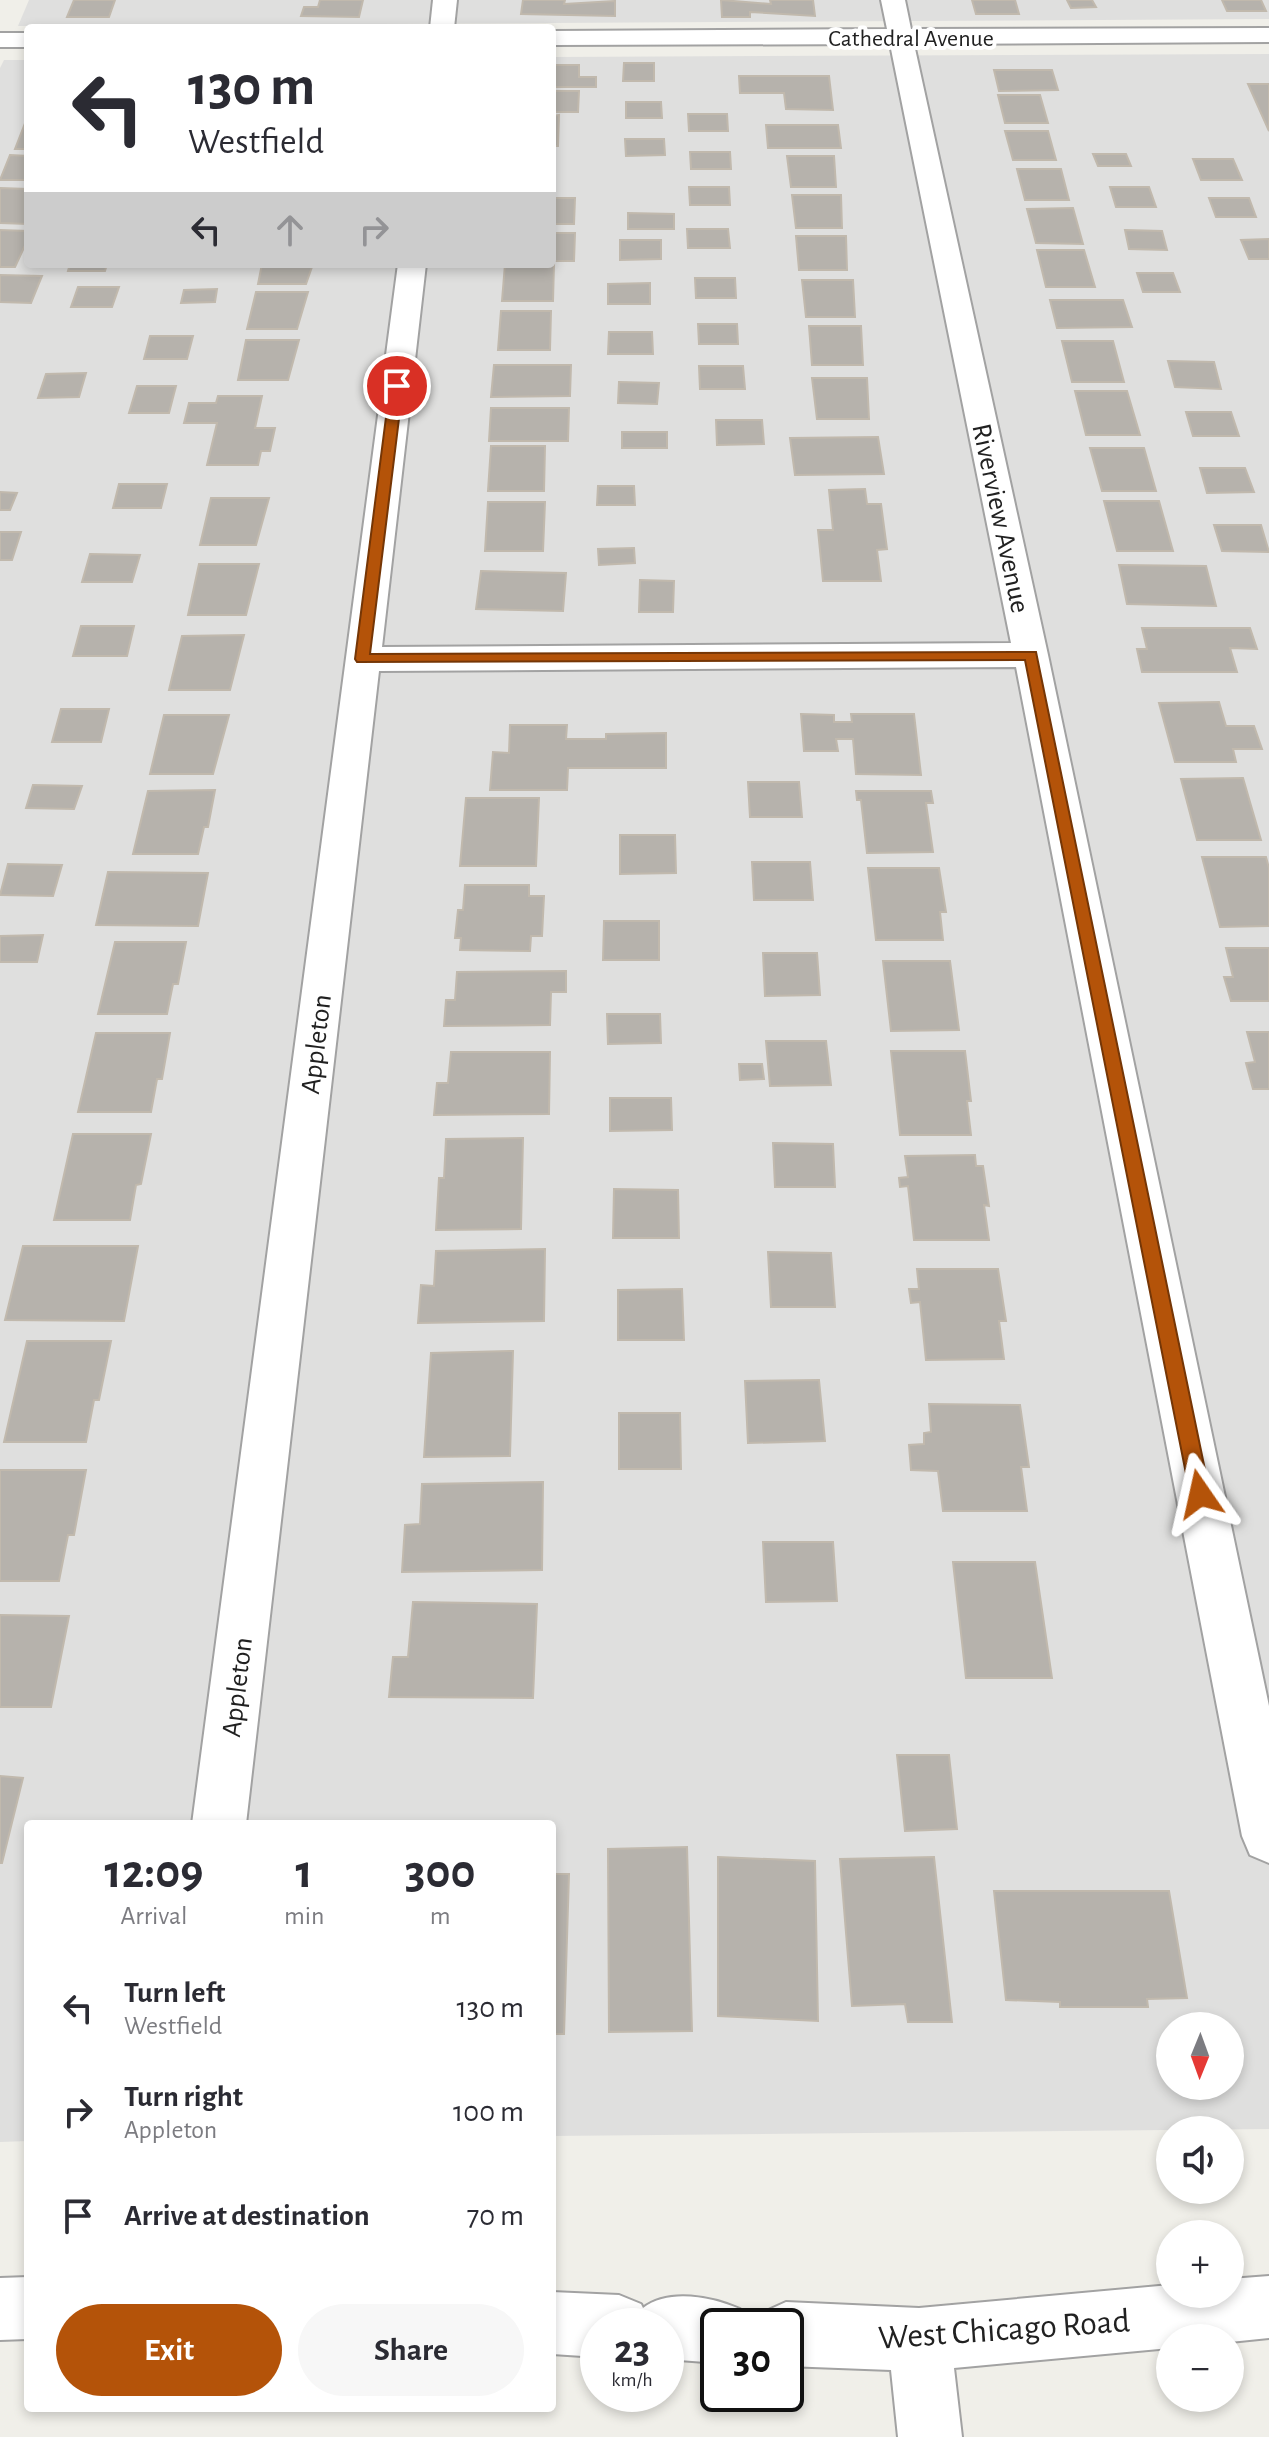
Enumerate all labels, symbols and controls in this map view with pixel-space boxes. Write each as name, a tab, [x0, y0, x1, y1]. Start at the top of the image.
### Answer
street label: Cathedral Avenue	[828, 27, 994, 51]
icon: left	[56, 56, 160, 160]
text: 130 m	[188, 59, 315, 115]
text: Westfield	[188, 124, 324, 160]
icon: left	[184, 208, 228, 252]
icon: ahead	[268, 208, 312, 252]
icon: right	[352, 208, 396, 252]
pin	[363, 352, 431, 420]
icon: arrive	[375, 364, 419, 408]
street label: Riverview Avenue	[966, 421, 1034, 616]
street label: Appleton	[297, 993, 337, 1096]
position arrow	[1158, 1452, 1242, 1536]
street label: Appleton	[218, 1636, 258, 1739]
text: 12:09	[104, 1849, 204, 1897]
text: 1	[296, 1849, 313, 1897]
text: 300	[405, 1849, 476, 1897]
text: Arrival	[121, 1903, 187, 1929]
text: min	[284, 1903, 324, 1929]
text: m	[430, 1903, 451, 1929]
text: Turn left	[124, 1978, 225, 2008]
icon: left	[56, 1986, 100, 2030]
text: 130 m	[457, 1993, 524, 2023]
north arrow	[1156, 2012, 1244, 2100]
map controls	[1156, 2012, 1244, 2412]
text: Westfield	[124, 2013, 222, 2039]
text: Turn right	[124, 2082, 243, 2112]
icon: right	[56, 2090, 100, 2134]
text: 100 m	[453, 2097, 524, 2127]
button: sound	[1156, 2116, 1244, 2204]
text: Appleton	[124, 2117, 217, 2143]
icon: arrive	[56, 2194, 100, 2238]
text: Arrive at destination	[124, 2201, 370, 2231]
text: 70 m	[467, 2201, 524, 2231]
button: +	[1156, 2220, 1244, 2308]
button: Exit	[56, 2304, 282, 2396]
button: Share	[298, 2304, 524, 2396]
street label: West Chicago Road	[877, 2304, 1131, 2356]
speed limit sign: 30	[700, 2308, 804, 2412]
button: −	[1156, 2324, 1244, 2412]
text: 23	[614, 2330, 650, 2370]
text: km/h	[611, 2370, 653, 2390]

